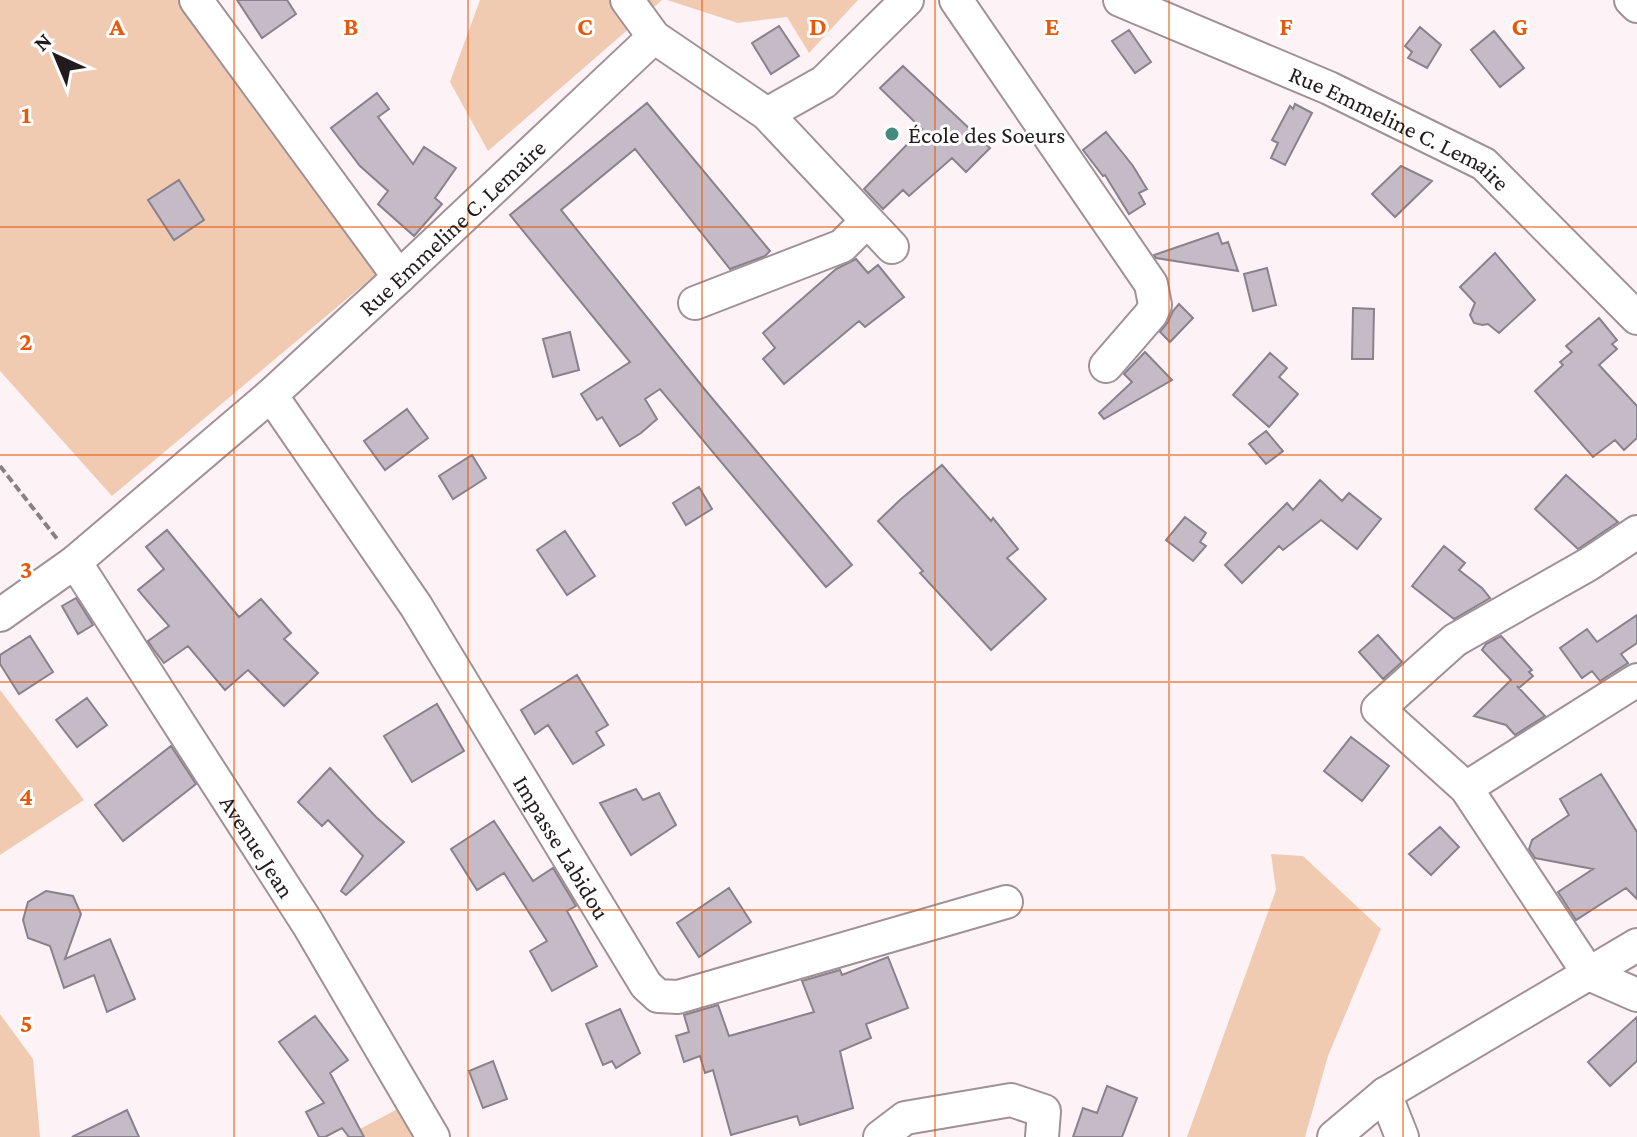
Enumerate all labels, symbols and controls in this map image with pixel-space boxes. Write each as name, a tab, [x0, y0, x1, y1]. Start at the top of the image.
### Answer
text: A	[108, 12, 125, 41]
text: B	[343, 12, 359, 41]
text: C	[577, 12, 593, 41]
text: D	[809, 12, 827, 41]
text: E	[1045, 12, 1060, 41]
text: F	[1279, 12, 1293, 41]
text: G	[1512, 12, 1528, 41]
north arrow	[16, 16, 96, 96]
text: N	[28, 28, 57, 56]
street label: Rue Emmeline C. Lemaire	[1286, 59, 1516, 196]
text: 1	[21, 100, 31, 129]
place label: École des Soeurs	[908, 121, 1065, 148]
marker: École des Soeurs	[883, 125, 901, 143]
street label: Rue Emmeline C. Lemaire	[353, 133, 550, 321]
text: 2	[19, 327, 33, 356]
text: 3	[20, 555, 32, 584]
street label: Impasse Labidou	[508, 770, 616, 924]
text: 4	[19, 782, 33, 811]
street label: Avenue Jean	[215, 790, 301, 903]
text: 5	[20, 1009, 32, 1038]

